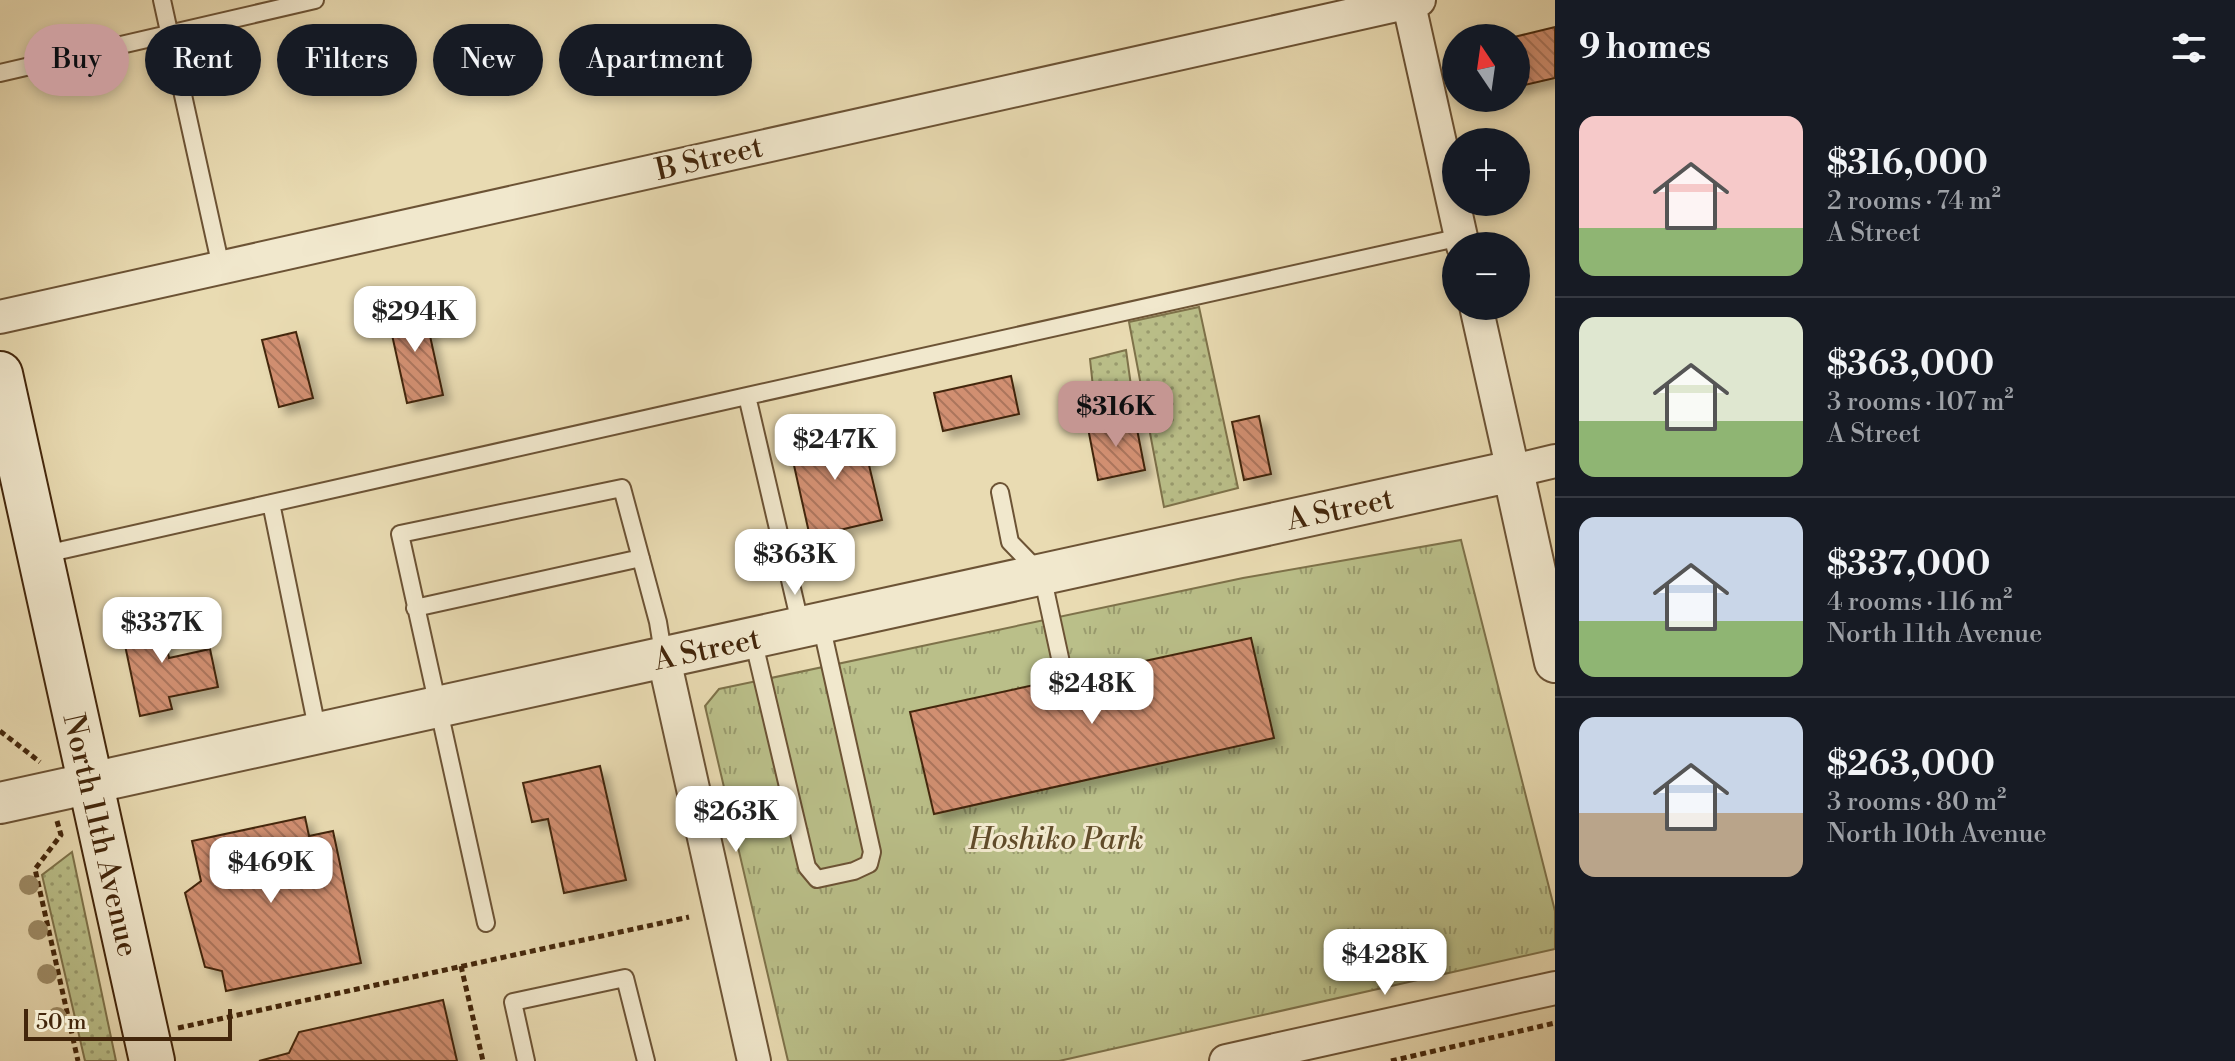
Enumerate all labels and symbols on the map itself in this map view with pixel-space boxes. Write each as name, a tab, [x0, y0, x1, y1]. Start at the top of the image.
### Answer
north arrow	[1442, 24, 1530, 112]
street label: B Street	[651, 128, 767, 190]
pin: $294K	[359, 286, 471, 354]
pin: $316K	[1060, 381, 1172, 449]
pin: $247K	[779, 414, 891, 482]
street label: A Street	[1282, 480, 1397, 540]
pin: $363K	[739, 529, 851, 597]
pin: $337K	[106, 597, 218, 665]
street label: A Street	[649, 620, 764, 680]
pin: $248K	[1036, 658, 1148, 726]
street label: North 11th Avenue	[54, 710, 146, 961]
pin: $263K	[680, 786, 792, 854]
park label: Hoshiko Park	[967, 821, 1144, 859]
pin: $469K	[215, 837, 327, 905]
pin: $428K	[1329, 929, 1441, 997]
scale bar	[24, 1005, 232, 1041]

